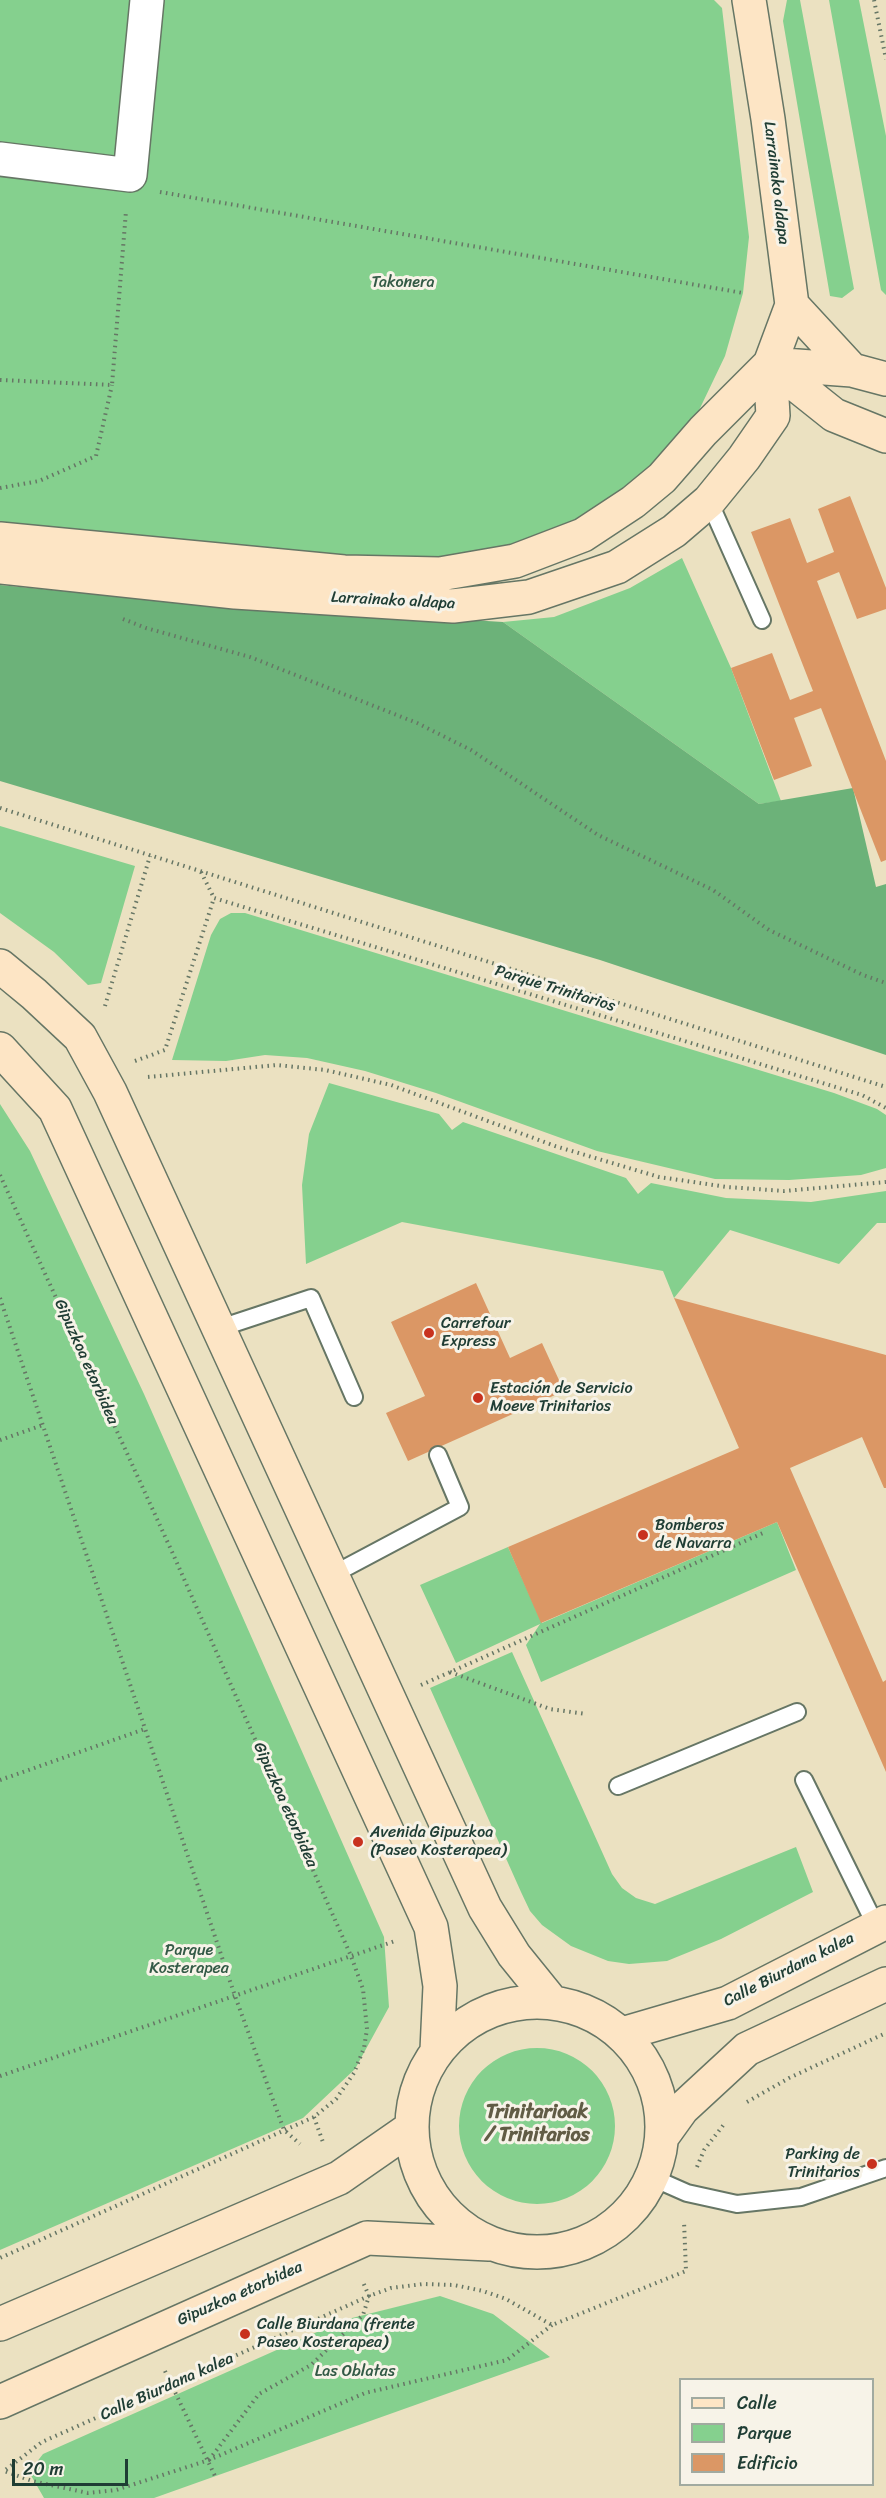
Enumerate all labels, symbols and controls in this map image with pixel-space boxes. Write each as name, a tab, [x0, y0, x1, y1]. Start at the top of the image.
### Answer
street label: Larrainako aldapa	[759, 120, 793, 246]
park label: Takonera	[371, 273, 435, 293]
street label: Larrainako aldapa	[331, 588, 455, 614]
street label: Parque Trinitarios	[492, 962, 618, 1016]
street label: Gipuzkoa etorbidea	[50, 1296, 122, 1428]
place label: Carrefour Express	[441, 1314, 510, 1352]
marker: Carrefour Express	[422, 1326, 436, 1340]
place label: Estación de Servicio Moeve Trinitarios	[490, 1379, 633, 1417]
marker: Estación de Servicio Moeve Trinitarios	[471, 1391, 485, 1405]
place label: Bomberos de Navarra	[655, 1516, 732, 1554]
marker: Bomberos de Navarra	[636, 1528, 650, 1542]
street label: Gipuzkoa etorbidea	[249, 1739, 321, 1871]
place label: Avenida Gipuzkoa (Paseo Kosterapea)	[370, 1823, 506, 1861]
marker: Avenida Gipuzkoa (Paseo Kosterapea)	[351, 1835, 365, 1849]
street label: Calle Biurdana kalea	[721, 1929, 857, 2011]
park label: Parque Kosterapea	[149, 1941, 229, 1979]
district label: Trinitarioak / Trinitarios	[484, 2101, 590, 2148]
place label: Parking de Trinitarios	[785, 2145, 860, 2183]
marker: Parking de Trinitarios	[865, 2157, 879, 2171]
street label: Gipuzkoa etorbidea	[174, 2258, 306, 2330]
place label: Calle Biurdana (frente Paseo Kosterapea)	[257, 2315, 415, 2353]
marker: Calle Biurdana (frente Paseo Kosterapea)	[238, 2327, 252, 2341]
street label: Calle Biurdana kalea	[97, 2349, 237, 2425]
park label: Las Oblatas	[315, 2362, 395, 2382]
legend	[679, 2378, 874, 2486]
text: Calle	[737, 2387, 777, 2419]
text: Parque	[737, 2417, 791, 2449]
scale bar	[15, 2447, 130, 2485]
text: Edificio	[737, 2447, 798, 2479]
text: 20 m	[23, 2453, 63, 2485]

